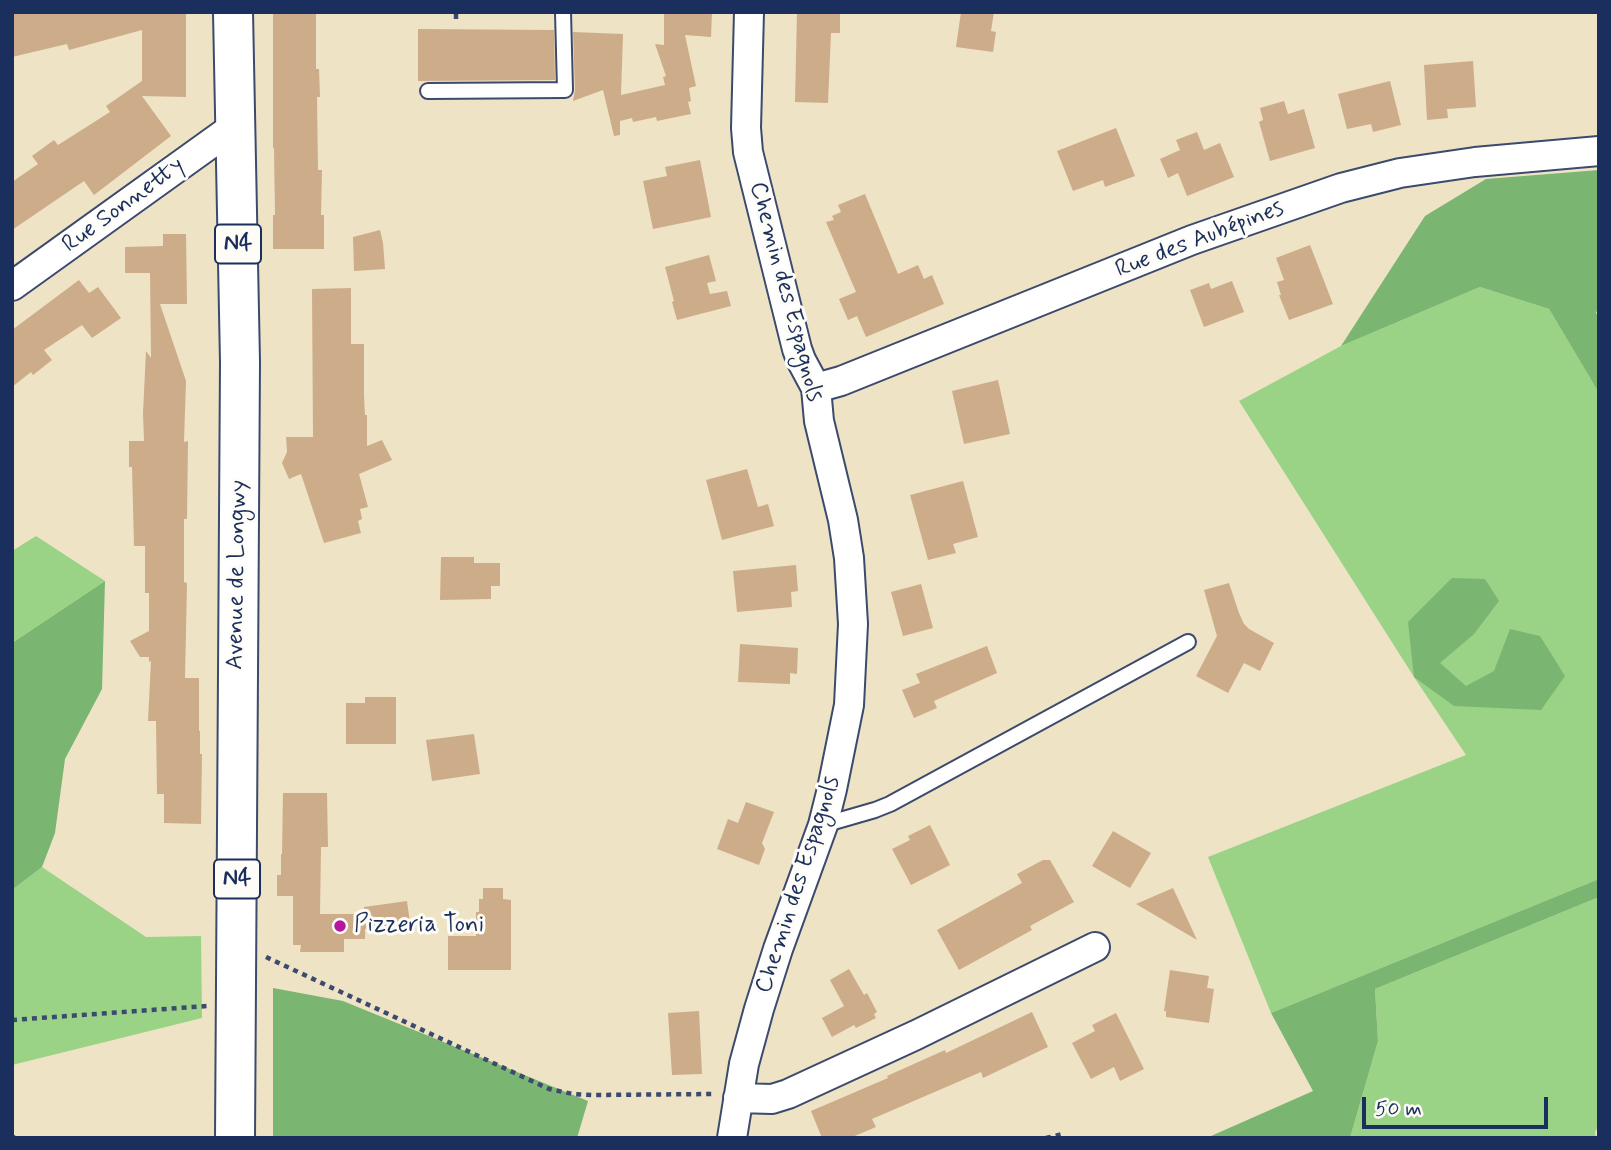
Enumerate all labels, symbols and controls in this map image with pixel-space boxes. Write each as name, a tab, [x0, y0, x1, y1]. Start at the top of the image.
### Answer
street label: Rue Sonnetty	[57, 152, 191, 260]
street label: Chemin des Espagnols	[742, 179, 828, 405]
street label: Rue des Aubépines	[1112, 195, 1288, 285]
road number: N4	[215, 224, 261, 264]
street label: Avenue de Longwy	[222, 480, 254, 670]
street label: Chemin des Espagnols	[750, 773, 848, 997]
road number: N4	[214, 860, 260, 898]
place label: Pizzeria Toni	[354, 912, 484, 940]
marker: Pizzeria Toni	[332, 918, 348, 934]
scale bar	[1366, 1084, 1552, 1128]
text: 50 m	[1375, 1095, 1422, 1123]

